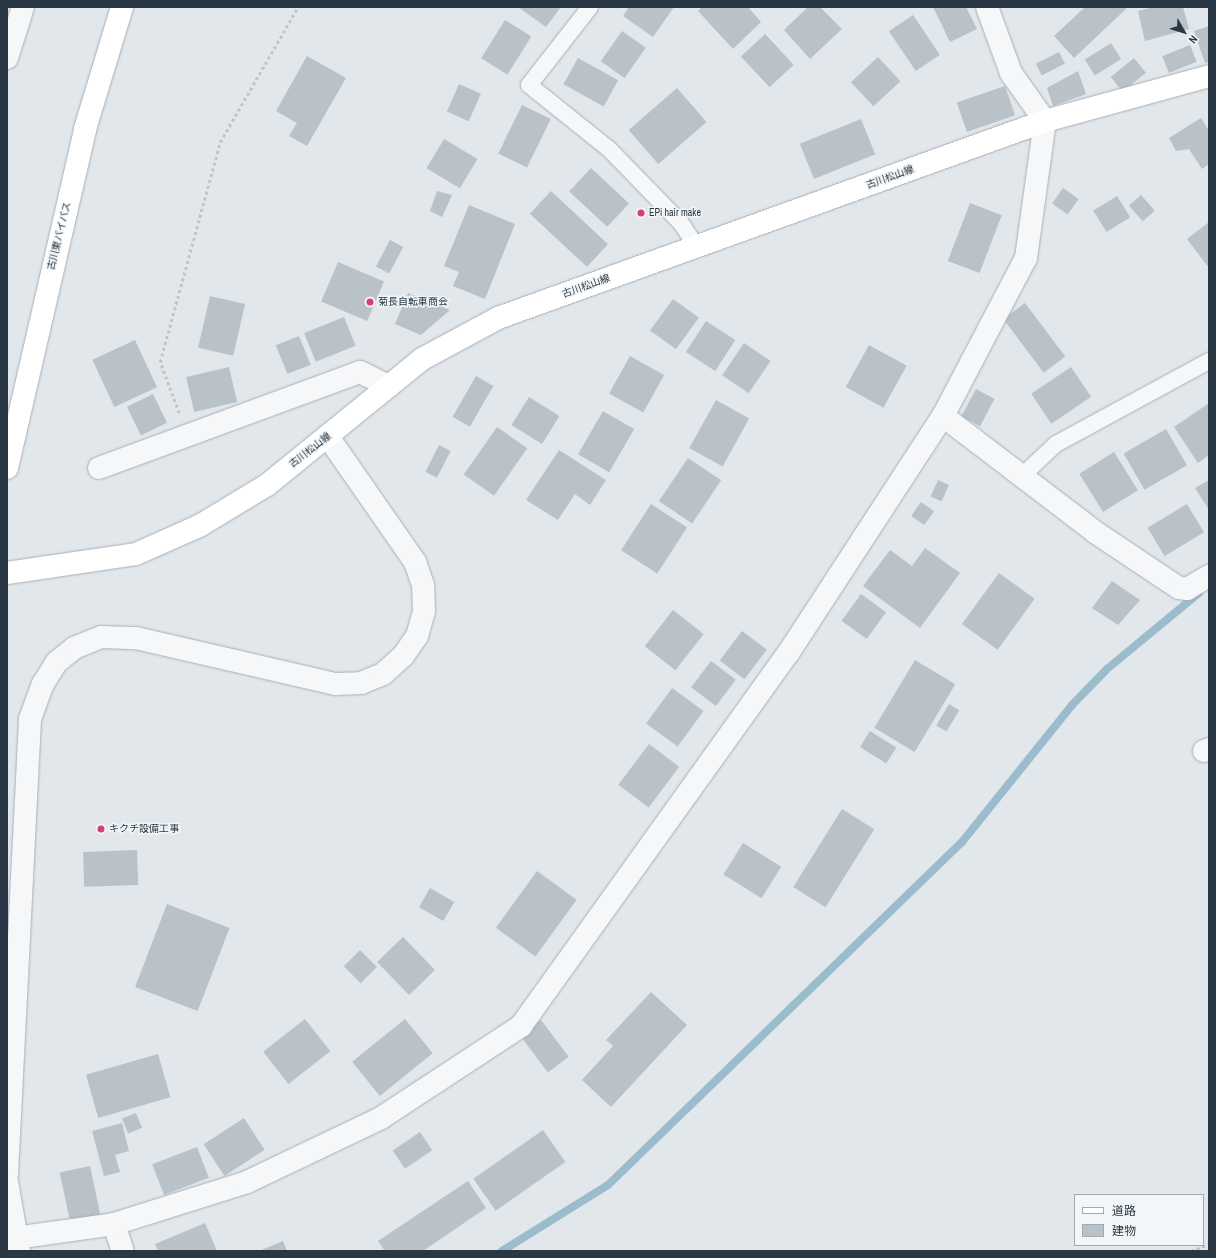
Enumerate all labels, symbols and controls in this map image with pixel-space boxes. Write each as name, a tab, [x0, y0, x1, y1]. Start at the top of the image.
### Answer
north arrow	[1164, 12, 1204, 52]
text: N	[1186, 33, 1201, 46]
street label: 古川松山線	[864, 163, 916, 191]
street label: 古川東バイパス	[45, 201, 73, 271]
place label: EPi hair make	[649, 207, 701, 219]
marker: EPi hair make	[636, 208, 646, 218]
street label: 古川松山線	[560, 272, 612, 300]
place label: 菊長自転車商会	[378, 296, 448, 308]
marker: 菊長自転車商会	[365, 297, 375, 307]
street label: 古川松山線	[287, 430, 333, 470]
place label: キクチ設備工事	[109, 823, 179, 835]
marker: キクチ設備工事	[96, 824, 106, 834]
legend	[1074, 1194, 1204, 1246]
text: 道路	[1112, 1203, 1136, 1219]
text: 建物	[1112, 1223, 1136, 1239]

